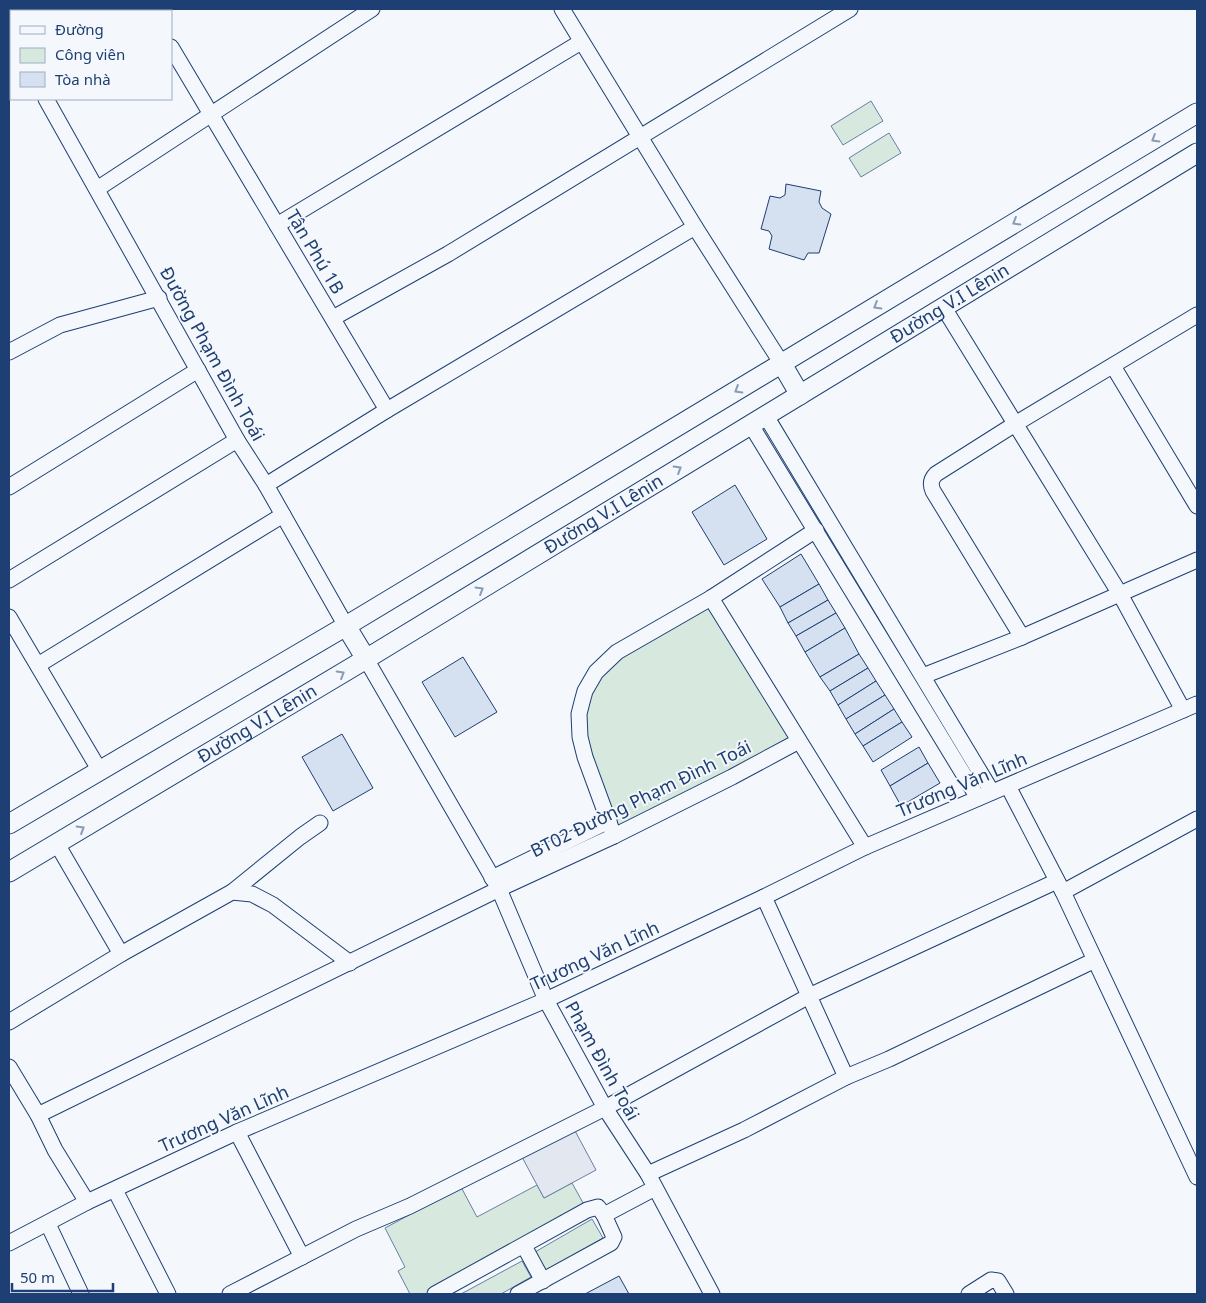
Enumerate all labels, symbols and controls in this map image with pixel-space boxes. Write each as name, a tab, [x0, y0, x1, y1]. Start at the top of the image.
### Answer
legend	[10, 10, 172, 100]
text: Đường	[55, 19, 104, 39]
text: Công viên	[55, 44, 125, 64]
text: Tòa nhà	[55, 69, 111, 89]
one-way arrow	[1152, 132, 1161, 142]
street label: Tân Phú 1B	[281, 205, 350, 298]
one-way arrow	[1013, 216, 1022, 226]
street label: Đường V.I Lênin	[885, 257, 1013, 348]
street label: Đường Phạm Đình Toái	[155, 262, 271, 445]
one-way arrow	[874, 300, 883, 310]
one-way arrow	[734, 384, 743, 394]
one-way arrow	[673, 466, 682, 476]
street label: Đường V.I Lênin	[539, 468, 667, 559]
one-way arrow	[474, 587, 483, 597]
one-way arrow	[335, 671, 344, 681]
street label: Đường V.I Lênin	[192, 678, 321, 768]
street label: BT02 Đường Phạm Đình Toái	[526, 734, 755, 862]
street label: Trương Văn Lĩnh	[893, 746, 1030, 822]
one-way arrow	[75, 826, 84, 836]
street label: Trương Văn Lĩnh	[526, 915, 663, 995]
street label: Phạm Đình Toái	[560, 997, 646, 1124]
street label: Trương Văn Lĩnh	[155, 1079, 292, 1157]
scale bar	[12, 1260, 114, 1292]
text: 50 m	[20, 1267, 55, 1287]

